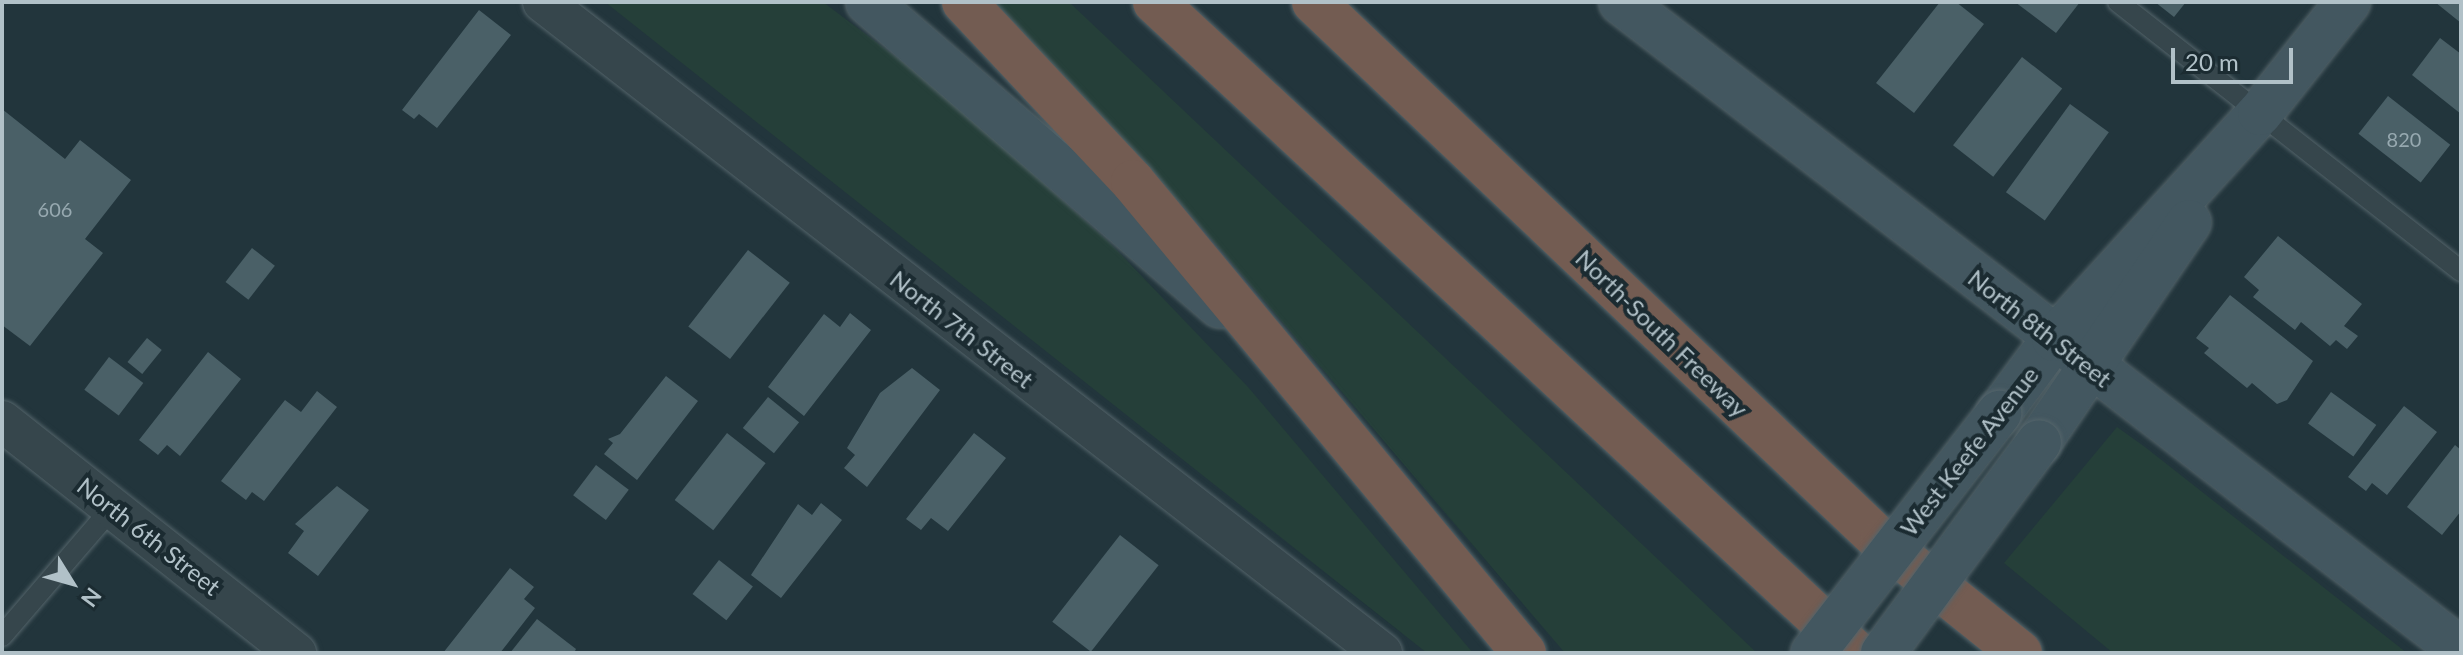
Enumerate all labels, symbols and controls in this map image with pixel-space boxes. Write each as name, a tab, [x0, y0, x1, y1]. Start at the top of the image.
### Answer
scale bar	[2175, 32, 2297, 82]
text: 20 m	[2185, 47, 2239, 76]
house number: 820	[2387, 127, 2421, 151]
house number: 606	[38, 197, 72, 221]
street label: North-South Freeway	[1570, 243, 1754, 423]
street label: North 8th Street	[1963, 263, 2117, 393]
street label: North 7th Street	[885, 264, 1039, 394]
street label: West Keefe Avenue	[1894, 360, 2044, 542]
street label: North 6th Street	[72, 471, 226, 601]
north arrow	[32, 543, 112, 623]

